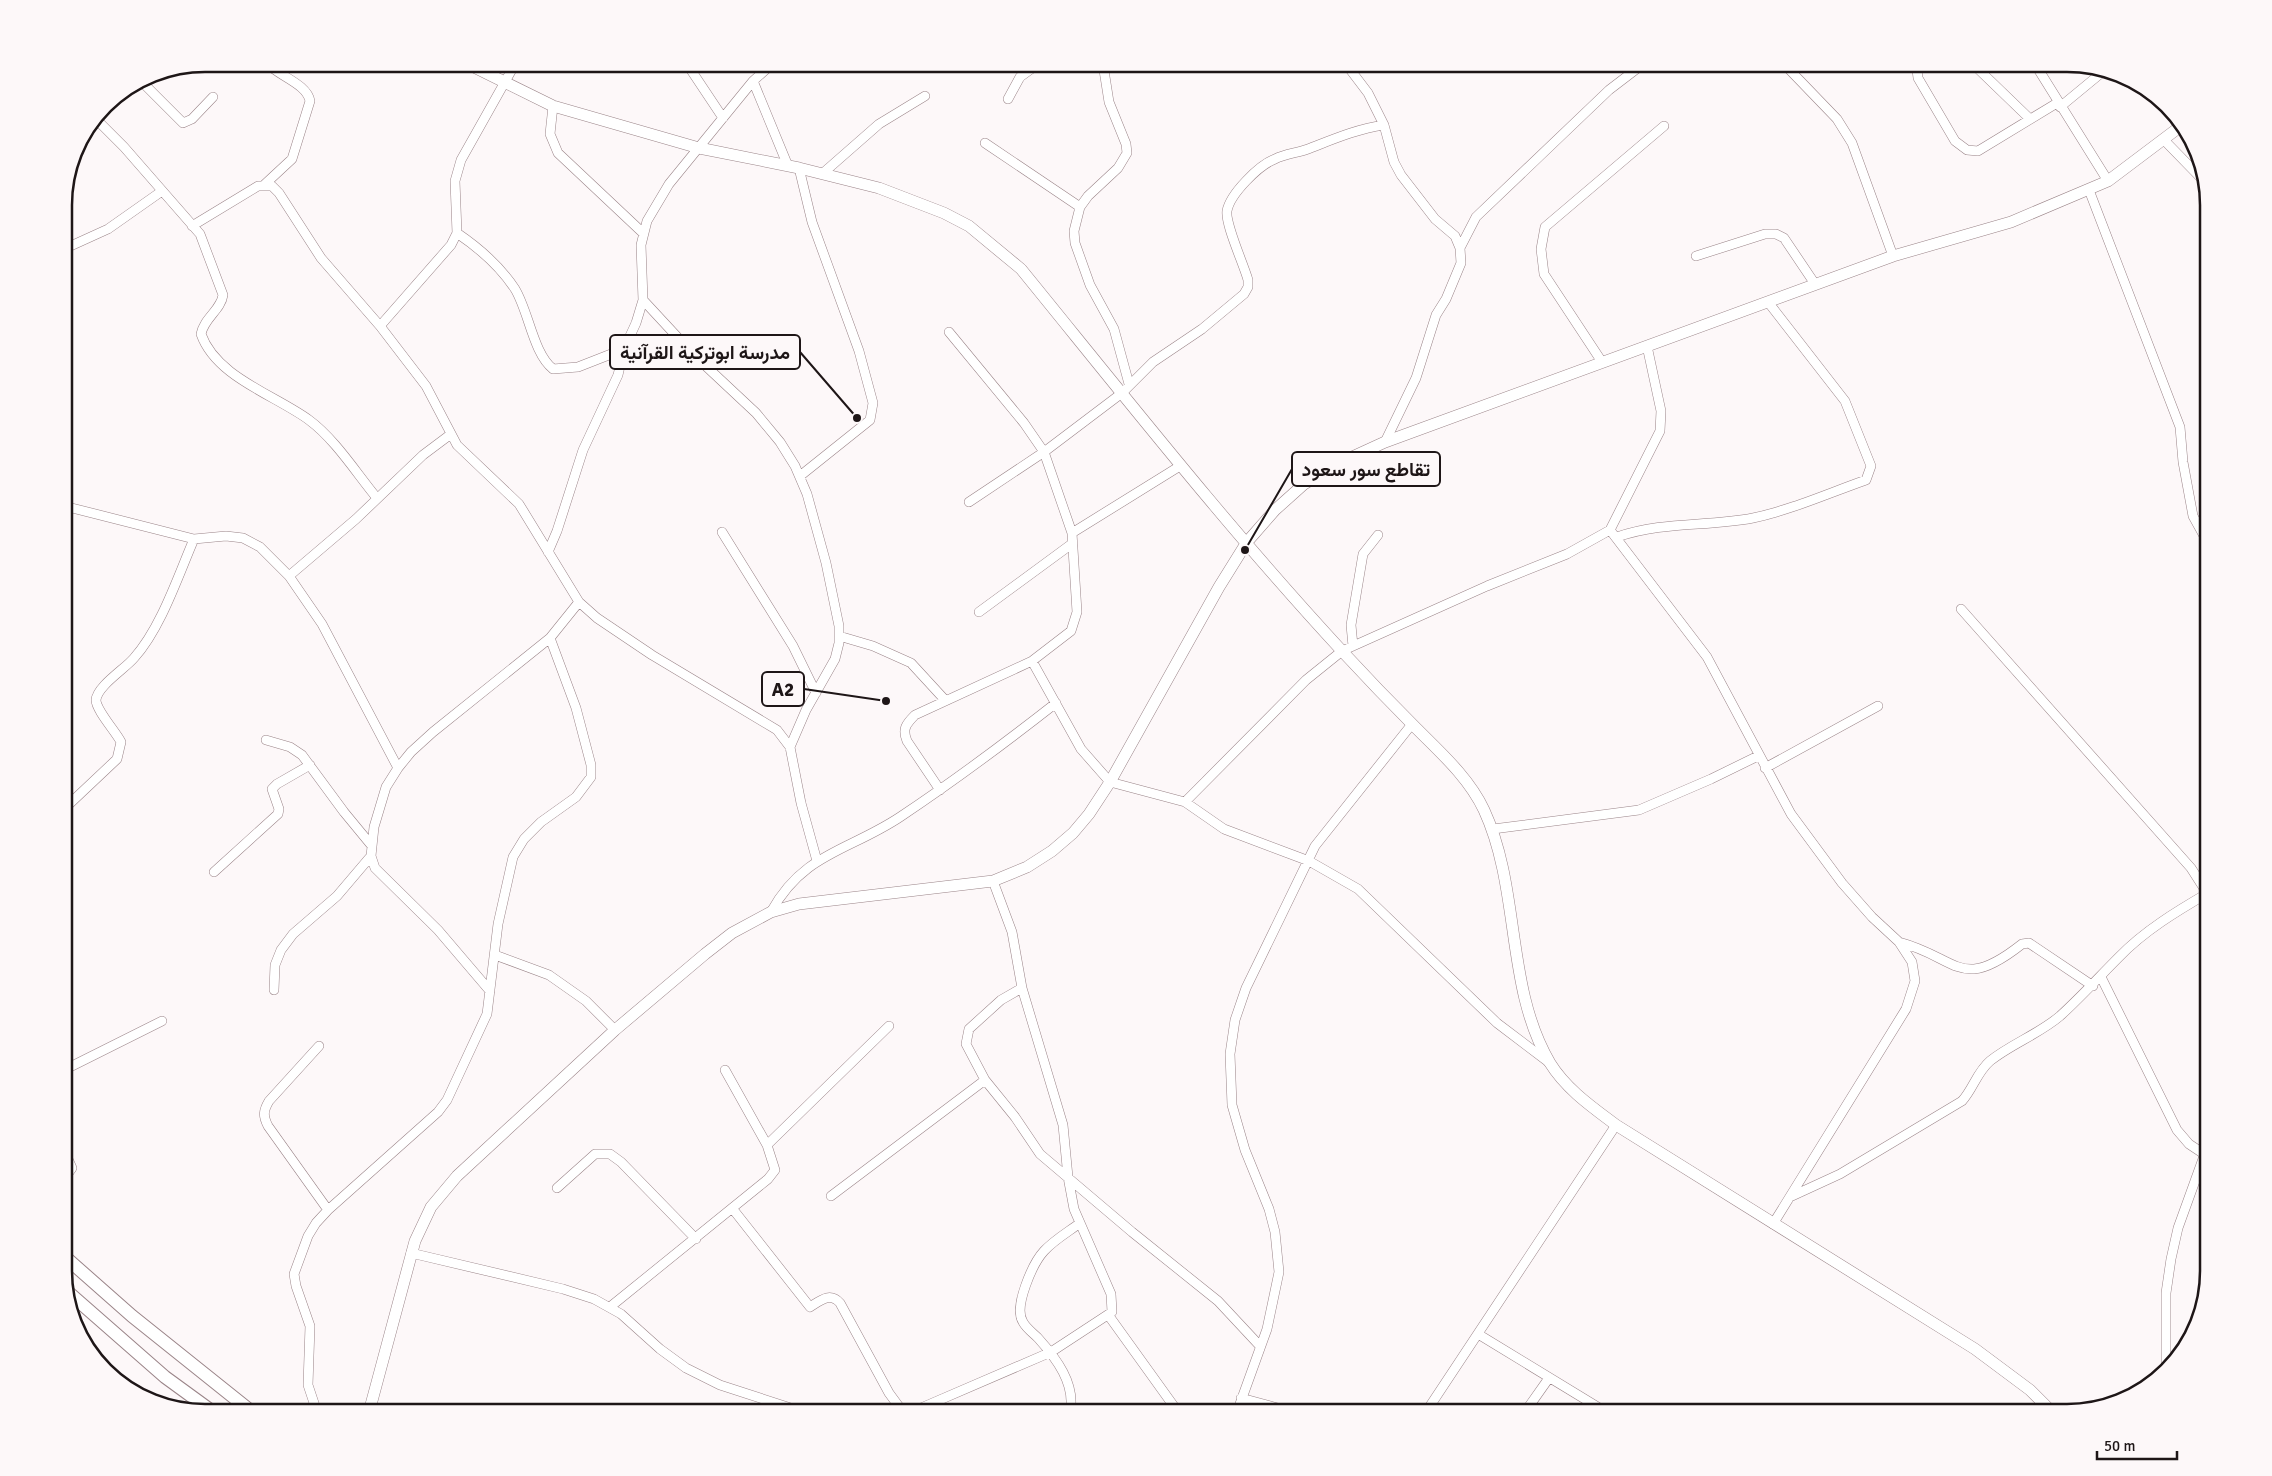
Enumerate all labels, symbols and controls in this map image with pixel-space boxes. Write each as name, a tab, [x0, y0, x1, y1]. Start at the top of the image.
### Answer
callout: مدرسة ابوتركية القرآنية	[610, 335, 800, 369]
text: مدرسة ابوتركية القرآنية	[620, 341, 790, 365]
callout: تقاطع سور سعود	[1292, 452, 1440, 486]
text: تقاطع سور سعود	[1302, 458, 1430, 483]
callout: A2	[762, 672, 804, 706]
text: A2	[772, 678, 794, 702]
scale bar	[2097, 1428, 2177, 1460]
text: 50 m	[2104, 1437, 2135, 1455]

